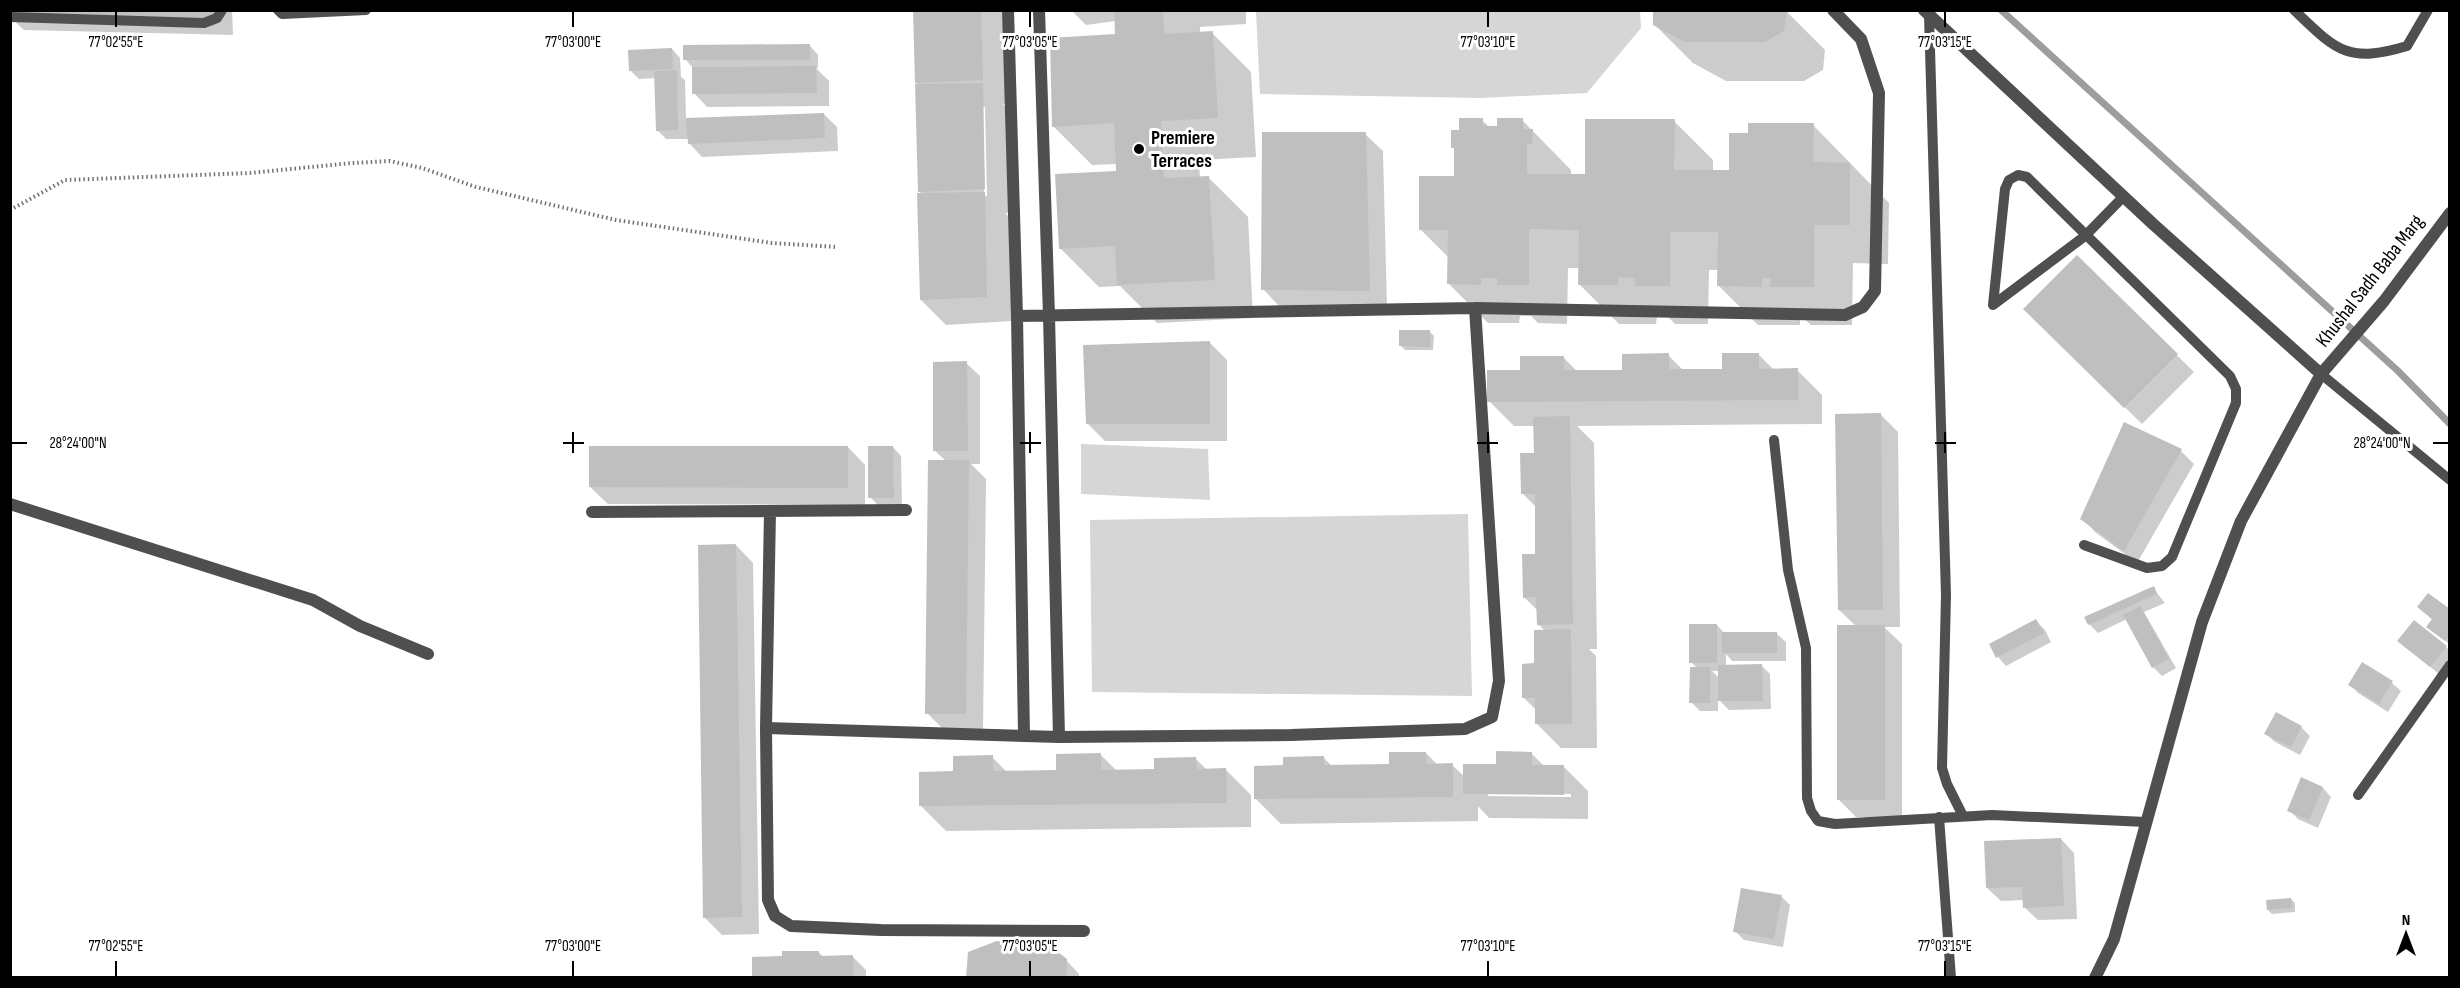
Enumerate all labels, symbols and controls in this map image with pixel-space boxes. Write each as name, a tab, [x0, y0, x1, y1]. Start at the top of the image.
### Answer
text: 77°02'55"E	[89, 33, 143, 52]
text: 77°03'00"E	[545, 33, 601, 52]
text: 77°03'05"E	[1002, 33, 1058, 52]
text: 77°03'10"E	[1461, 33, 1515, 52]
text: 77°03'15"E	[1918, 33, 1972, 52]
place label: Premiere Terraces	[1151, 126, 1215, 173]
marker: Premiere Terraces	[1132, 142, 1146, 156]
street label: Khushal Sadh Baba Marg	[2311, 210, 2429, 352]
text: 28°24'00"N	[49, 434, 107, 453]
text: 28°24'00"N	[2353, 434, 2411, 453]
north arrow	[2376, 904, 2436, 964]
text: N	[2402, 911, 2410, 930]
text: 77°02'55"E	[89, 937, 143, 956]
text: 77°03'00"E	[545, 937, 601, 956]
text: 77°03'05"E	[1002, 937, 1058, 956]
text: 77°03'10"E	[1461, 937, 1515, 956]
text: 77°03'15"E	[1918, 937, 1972, 956]

